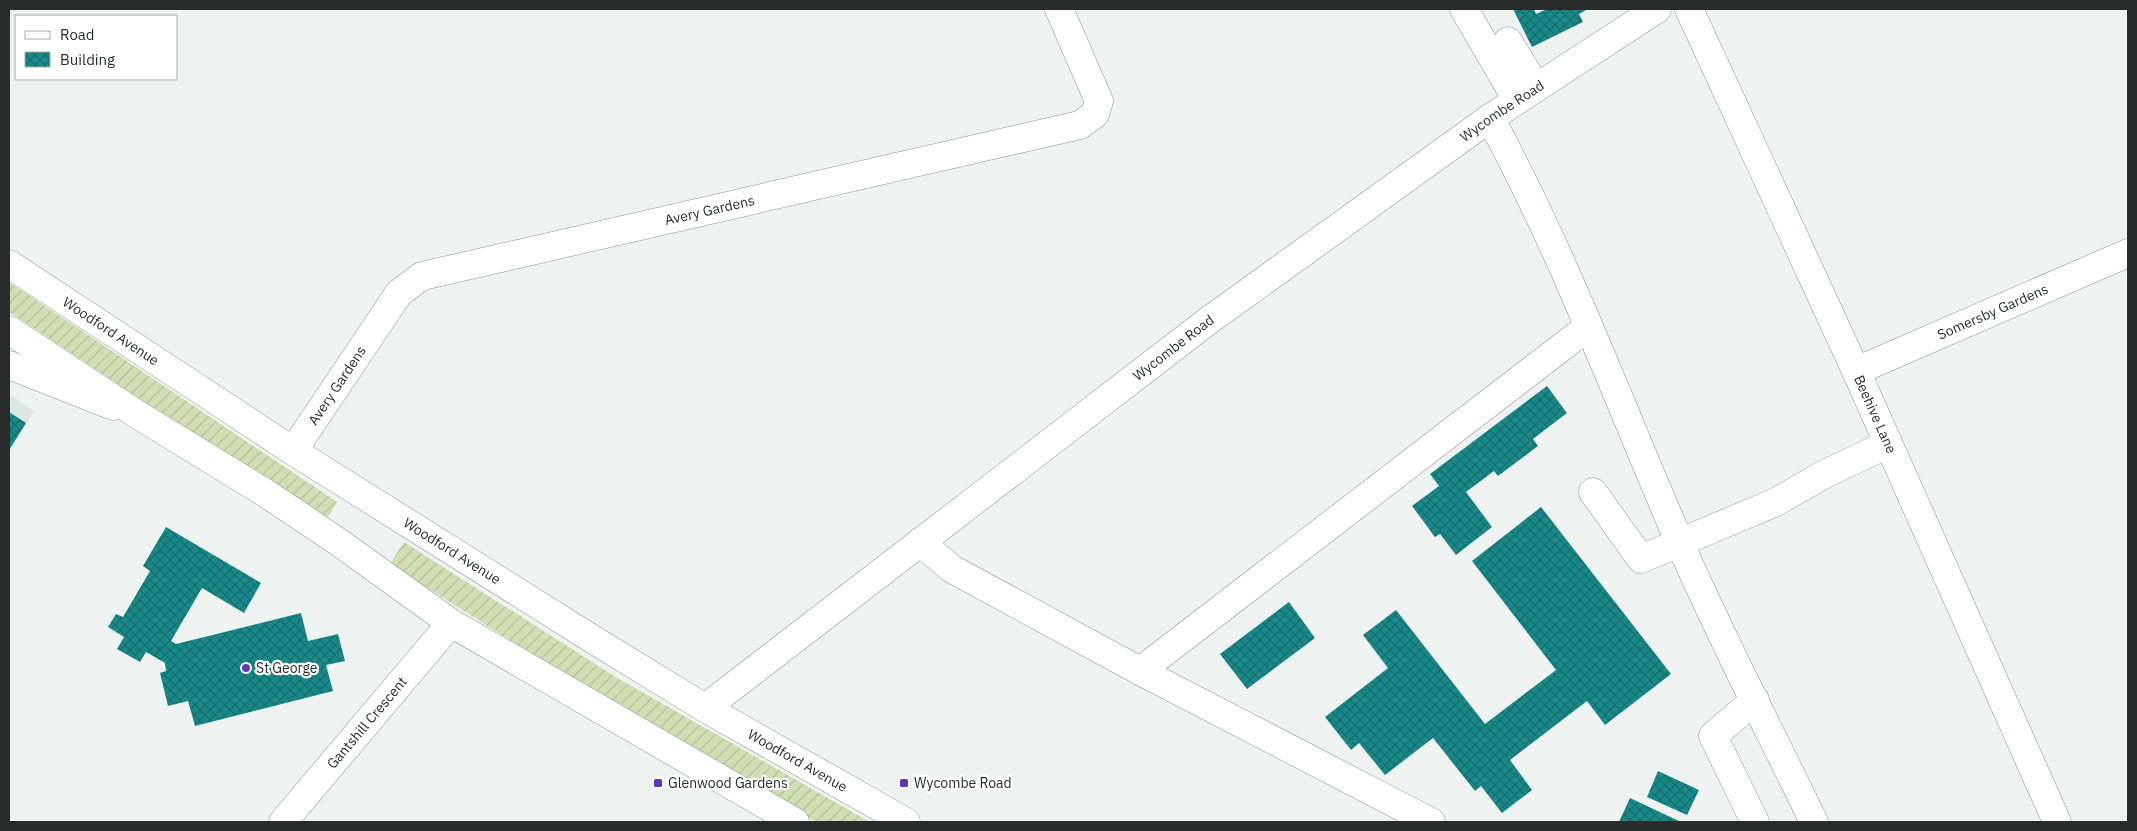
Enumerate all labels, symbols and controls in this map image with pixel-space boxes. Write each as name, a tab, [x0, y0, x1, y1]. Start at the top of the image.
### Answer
legend	[15, 15, 178, 80]
text: Road	[60, 25, 95, 44]
text: Building	[60, 50, 115, 69]
street label: Wycombe Road	[1456, 76, 1547, 146]
street label: Avery Gardens	[663, 191, 756, 229]
street label: Somersby Gardens	[1934, 280, 2051, 344]
street label: Woodford Avenue	[59, 293, 163, 369]
street label: Wycombe Road	[1129, 311, 1218, 385]
street label: Avery Gardens	[304, 342, 370, 428]
street label: Beehive Lane	[1850, 372, 1901, 456]
street label: Woodford Avenue	[400, 514, 505, 588]
place label: St George	[256, 659, 318, 677]
marker: St George	[240, 662, 252, 674]
street label: Gantshill Crescent	[323, 673, 411, 772]
street label: Woodford Avenue	[745, 725, 851, 796]
place label: Glenwood Gardens	[668, 774, 788, 792]
place label: Wycombe Road	[914, 774, 1012, 792]
marker: Glenwood Gardens	[652, 777, 664, 789]
marker: Wycombe Road	[898, 777, 910, 789]

